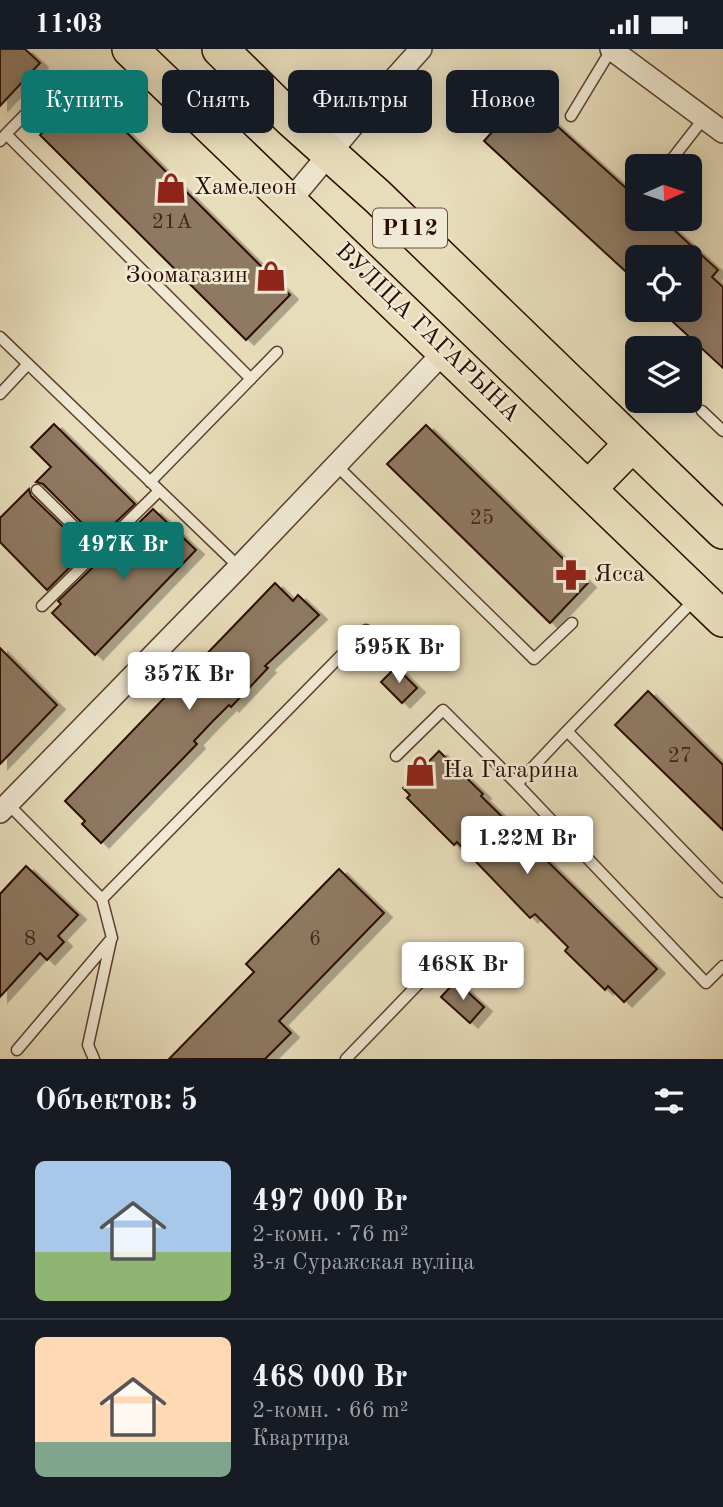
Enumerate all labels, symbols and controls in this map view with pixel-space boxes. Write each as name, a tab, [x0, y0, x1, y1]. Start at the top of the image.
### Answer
text: 11:03	[35, 12, 103, 38]
chip: Купить	[21, 70, 148, 133]
chip: Снять	[162, 70, 274, 133]
chip: Фильтры	[288, 70, 432, 133]
chip: Новое	[446, 70, 559, 133]
north arrow	[625, 154, 702, 231]
map controls	[625, 154, 702, 413]
shop icon: Хамелеон	[154, 171, 188, 205]
place label: Хамелеон	[194, 176, 297, 200]
road number: Р112	[373, 209, 447, 247]
house number: 21А	[152, 212, 192, 233]
street label: ВУЛІЦА ГАГАРЫНА	[330, 239, 524, 427]
button: locate	[625, 245, 702, 322]
shop icon: Зоомагазин	[254, 259, 288, 293]
place label: Зоомагазин	[126, 264, 248, 288]
button: layers	[625, 336, 702, 413]
house number: 25	[470, 508, 494, 529]
pin: 497K Br	[58, 523, 188, 582]
text: 497K Br	[78, 533, 168, 556]
pharmacy icon: Ясса	[554, 558, 588, 592]
place label: Ясса	[594, 563, 645, 587]
pin: 595K Br	[334, 625, 464, 685]
text: 595K Br	[354, 636, 444, 659]
pin: 357K Br	[124, 653, 254, 712]
text: 357K Br	[144, 663, 234, 686]
house number: 27	[668, 746, 692, 767]
shop icon: На Гагарина	[403, 754, 437, 788]
place label: На Гагарина	[443, 759, 579, 783]
pin: 1.22M Br	[455, 817, 599, 876]
text: 1.22M Br	[477, 827, 577, 850]
house number: 8	[24, 929, 36, 950]
house number: 6	[309, 929, 321, 950]
pin: 468K Br	[398, 943, 528, 1002]
text: 468K Br	[418, 953, 508, 976]
icon: filters	[650, 1082, 688, 1120]
text: Объектов: 5	[35, 1086, 198, 1116]
text: 497 000 Br	[252, 1187, 408, 1217]
icon: home	[91, 1189, 175, 1273]
text: 2-комн. · 76 m²	[252, 1223, 409, 1246]
text: 3-я Суражская вуліца	[252, 1251, 475, 1274]
text: 468 000 Br	[252, 1363, 408, 1393]
icon: home	[91, 1365, 175, 1449]
text: 2-комн. · 66 m²	[252, 1399, 409, 1422]
text: Квартира	[252, 1427, 350, 1450]

